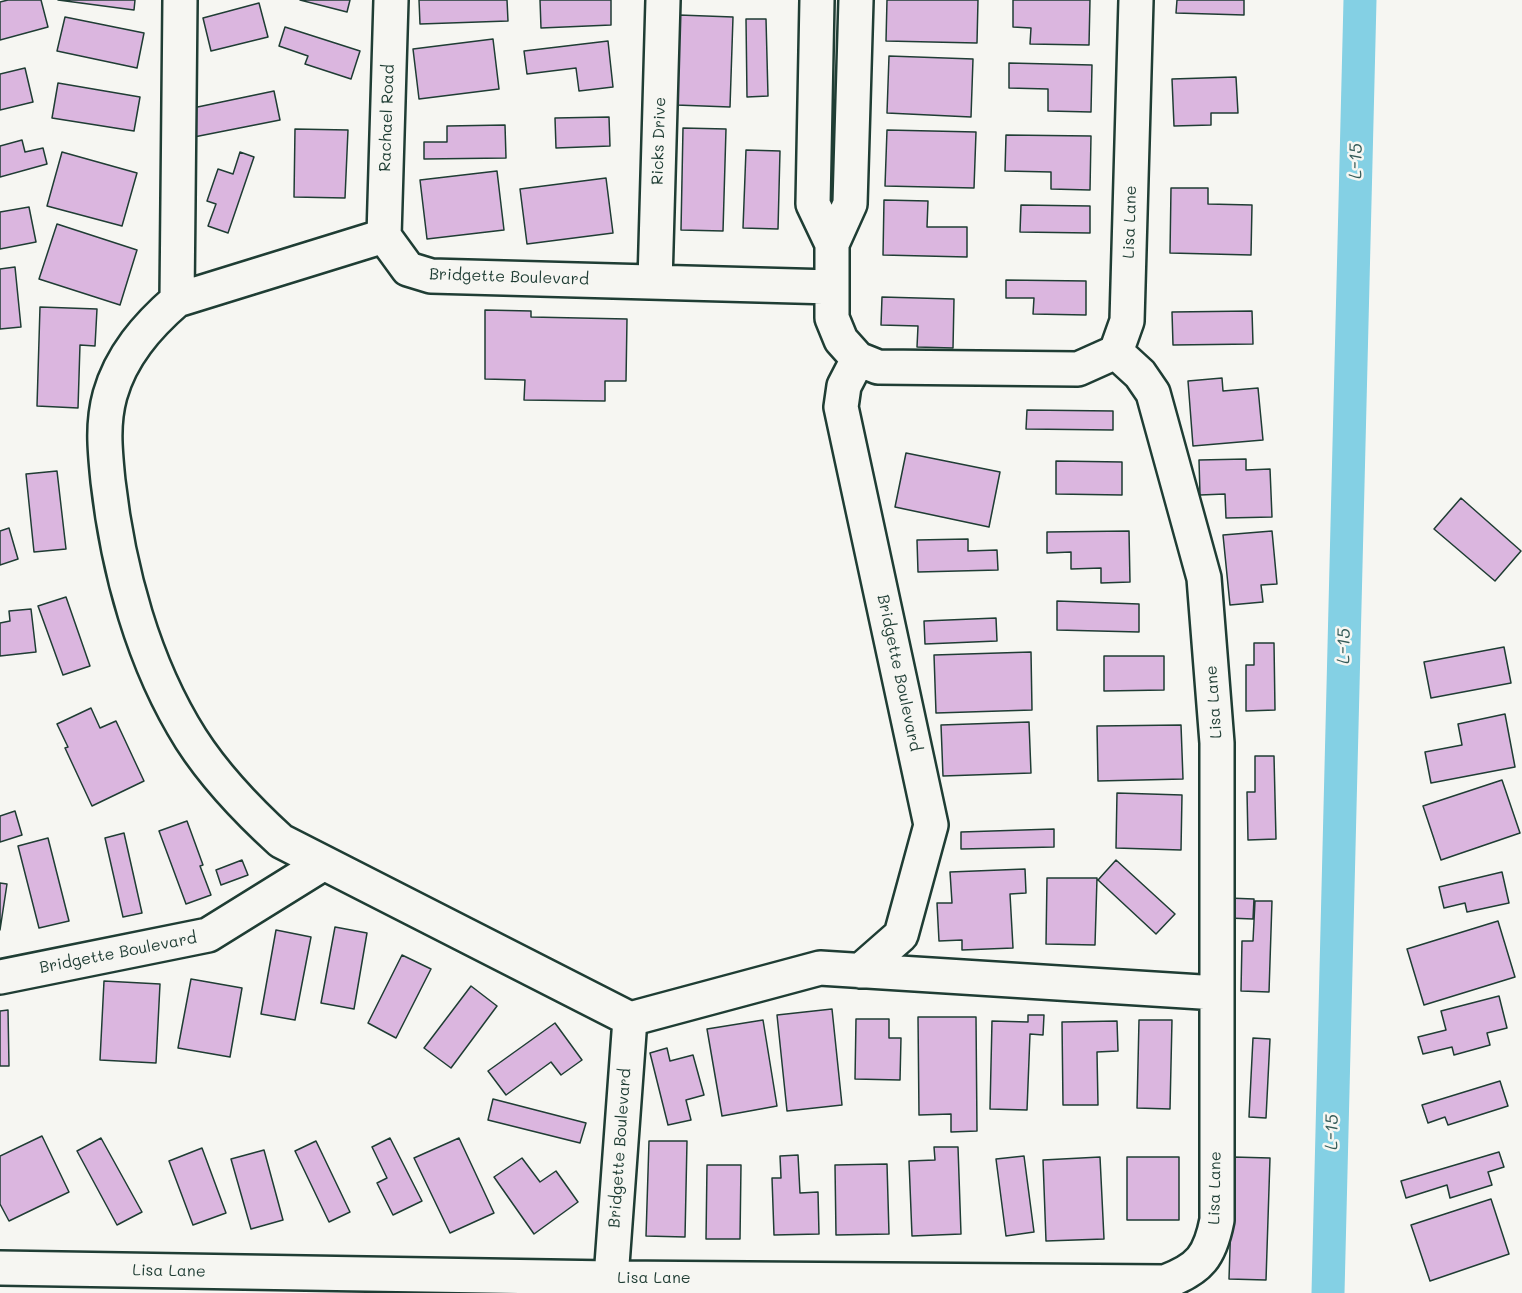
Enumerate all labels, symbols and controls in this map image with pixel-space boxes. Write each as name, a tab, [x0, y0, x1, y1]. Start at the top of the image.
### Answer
street label: Rachael Road	[376, 64, 398, 172]
street label: Ricks Drive	[648, 97, 670, 185]
water label: L-15	[1345, 143, 1367, 179]
street label: Lisa Lane	[1119, 185, 1141, 259]
street label: Bridgette Boulevard	[429, 265, 589, 289]
street label: Bridgette Boulevard	[873, 593, 925, 753]
water label: L-15	[1333, 628, 1355, 664]
street label: Lisa Lane	[1202, 665, 1226, 739]
street label: Bridgette Boulevard	[38, 928, 198, 978]
street label: Bridgette Boulevard	[605, 1068, 635, 1228]
water label: L-15	[1321, 1114, 1343, 1150]
street label: Lisa Lane	[1205, 1151, 1225, 1225]
street label: Lisa Lane	[132, 1261, 206, 1281]
street label: Lisa Lane	[617, 1268, 691, 1288]

